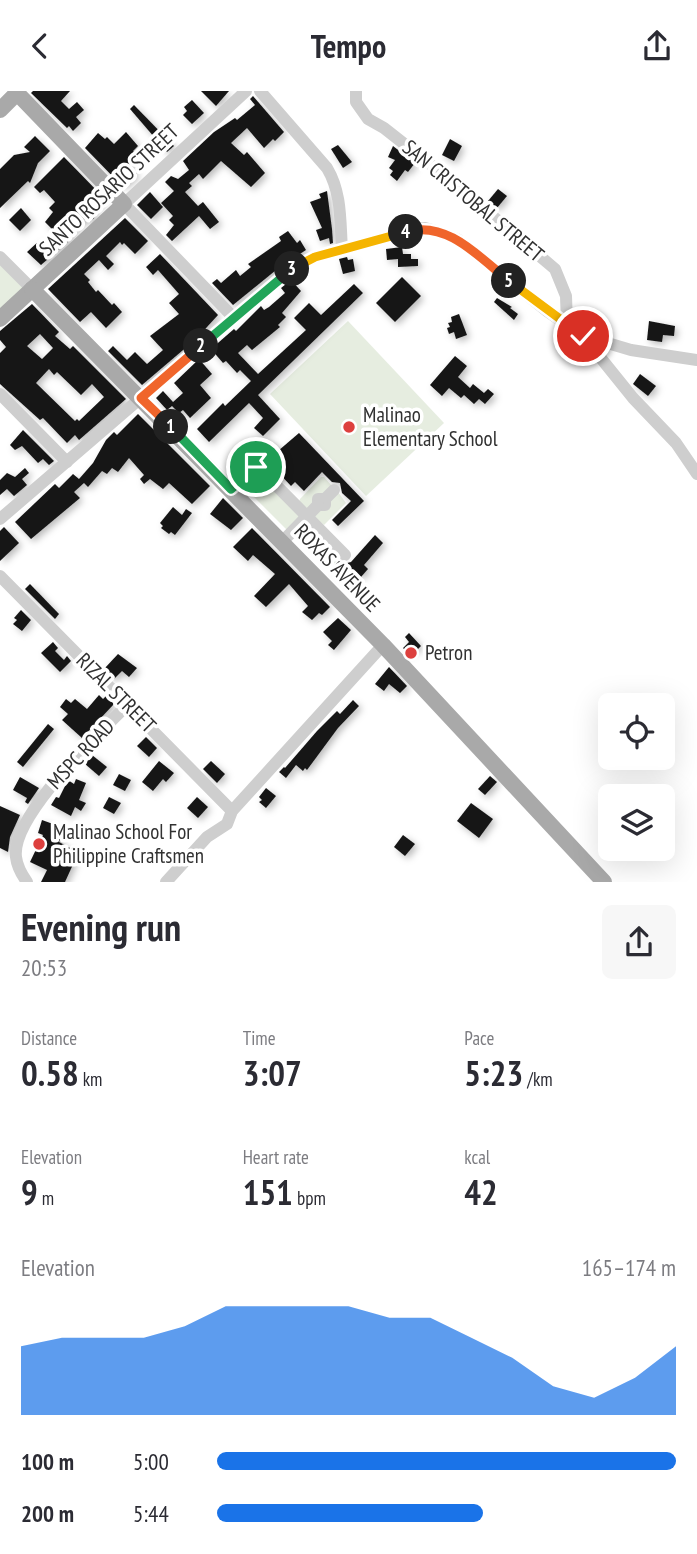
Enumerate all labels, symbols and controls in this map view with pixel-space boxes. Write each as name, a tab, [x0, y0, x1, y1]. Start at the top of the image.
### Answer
text: Tempo	[311, 25, 386, 67]
icon: back	[21, 27, 59, 65]
icon: share	[638, 27, 676, 65]
street label: SANTO ROSARIO STREET	[33, 117, 185, 261]
street label: SAN CRISTOBAL STREET	[397, 134, 550, 268]
pin: 4	[388, 215, 424, 249]
text: 4	[401, 219, 410, 243]
pin: 3	[274, 251, 310, 287]
text: 3	[287, 256, 296, 280]
pin: 5	[491, 263, 526, 299]
text: 5	[504, 268, 513, 292]
pin	[553, 306, 613, 366]
icon: check	[564, 317, 602, 355]
pin: 2	[184, 329, 218, 363]
text: 2	[196, 333, 205, 357]
place label: Malinao Elementary School	[363, 401, 498, 452]
pin: 1	[154, 409, 188, 445]
text: 1	[166, 414, 175, 438]
marker: Malinao Elementary School	[341, 419, 357, 435]
pin	[226, 437, 286, 497]
icon: arrive	[237, 448, 275, 486]
street label: ROXAS AVENUE	[289, 518, 386, 617]
place label: Petron	[425, 639, 472, 666]
marker: Petron	[403, 645, 419, 661]
street label: RIZAL STREET	[71, 647, 162, 739]
map controls	[598, 693, 675, 861]
button: locate	[598, 693, 675, 770]
street label: MSPC ROAD	[41, 713, 120, 794]
button: layers	[598, 784, 675, 861]
place label: Malinao School For Philippine Craftsmen	[53, 818, 204, 869]
marker: Malinao School For Philippine Craftsmen	[31, 836, 47, 852]
text: Evening run	[21, 902, 181, 951]
button: share	[602, 905, 676, 979]
text: 20:53	[21, 953, 67, 982]
text: Distance	[21, 1026, 77, 1050]
text: Time	[243, 1026, 276, 1050]
text: Pace	[464, 1026, 494, 1050]
text: 0.58	[21, 1050, 79, 1096]
text: 3:07	[243, 1050, 302, 1096]
text: 5:23	[464, 1050, 523, 1096]
text: km	[79, 1067, 102, 1091]
text: /km	[523, 1067, 553, 1091]
text: Elevation	[21, 1145, 82, 1169]
text: Heart rate	[243, 1145, 309, 1169]
text: kcal	[464, 1145, 490, 1169]
text: 9	[21, 1169, 38, 1215]
text: 151	[243, 1169, 293, 1215]
text: 42	[464, 1169, 498, 1215]
text: m	[38, 1186, 54, 1210]
text: bpm	[293, 1186, 326, 1210]
text: Elevation	[21, 1253, 95, 1282]
text: 165–174 m	[582, 1253, 676, 1282]
text: 100 m	[21, 1447, 74, 1476]
text: 5:00	[133, 1447, 169, 1476]
text: 200 m	[21, 1499, 74, 1528]
text: 5:44	[133, 1499, 169, 1528]

